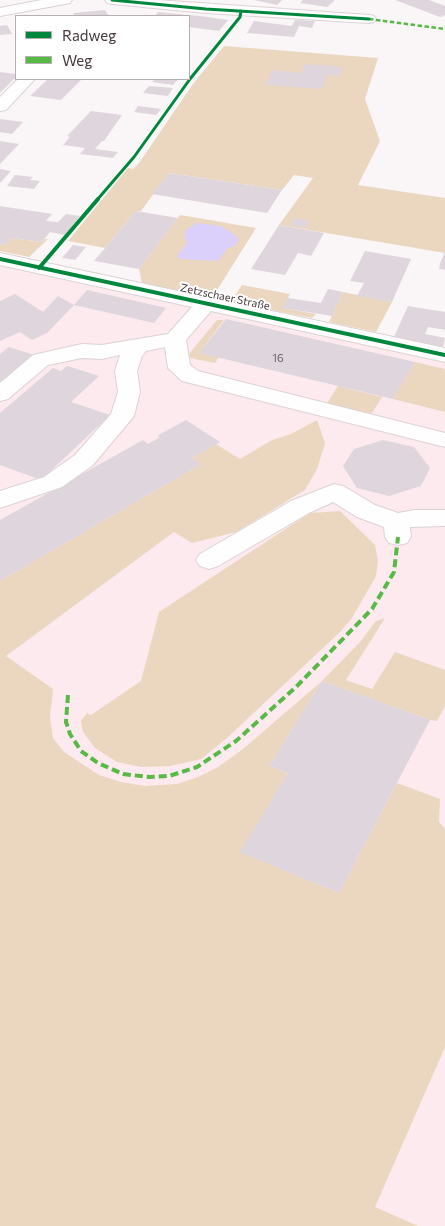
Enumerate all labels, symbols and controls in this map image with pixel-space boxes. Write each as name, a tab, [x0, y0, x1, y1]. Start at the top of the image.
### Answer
legend	[15, 15, 190, 80]
text: Radweg	[62, 26, 116, 44]
text: Weg	[62, 51, 92, 69]
street label: Zetzschaer Straße	[179, 281, 271, 313]
house number: 16	[272, 351, 284, 365]

